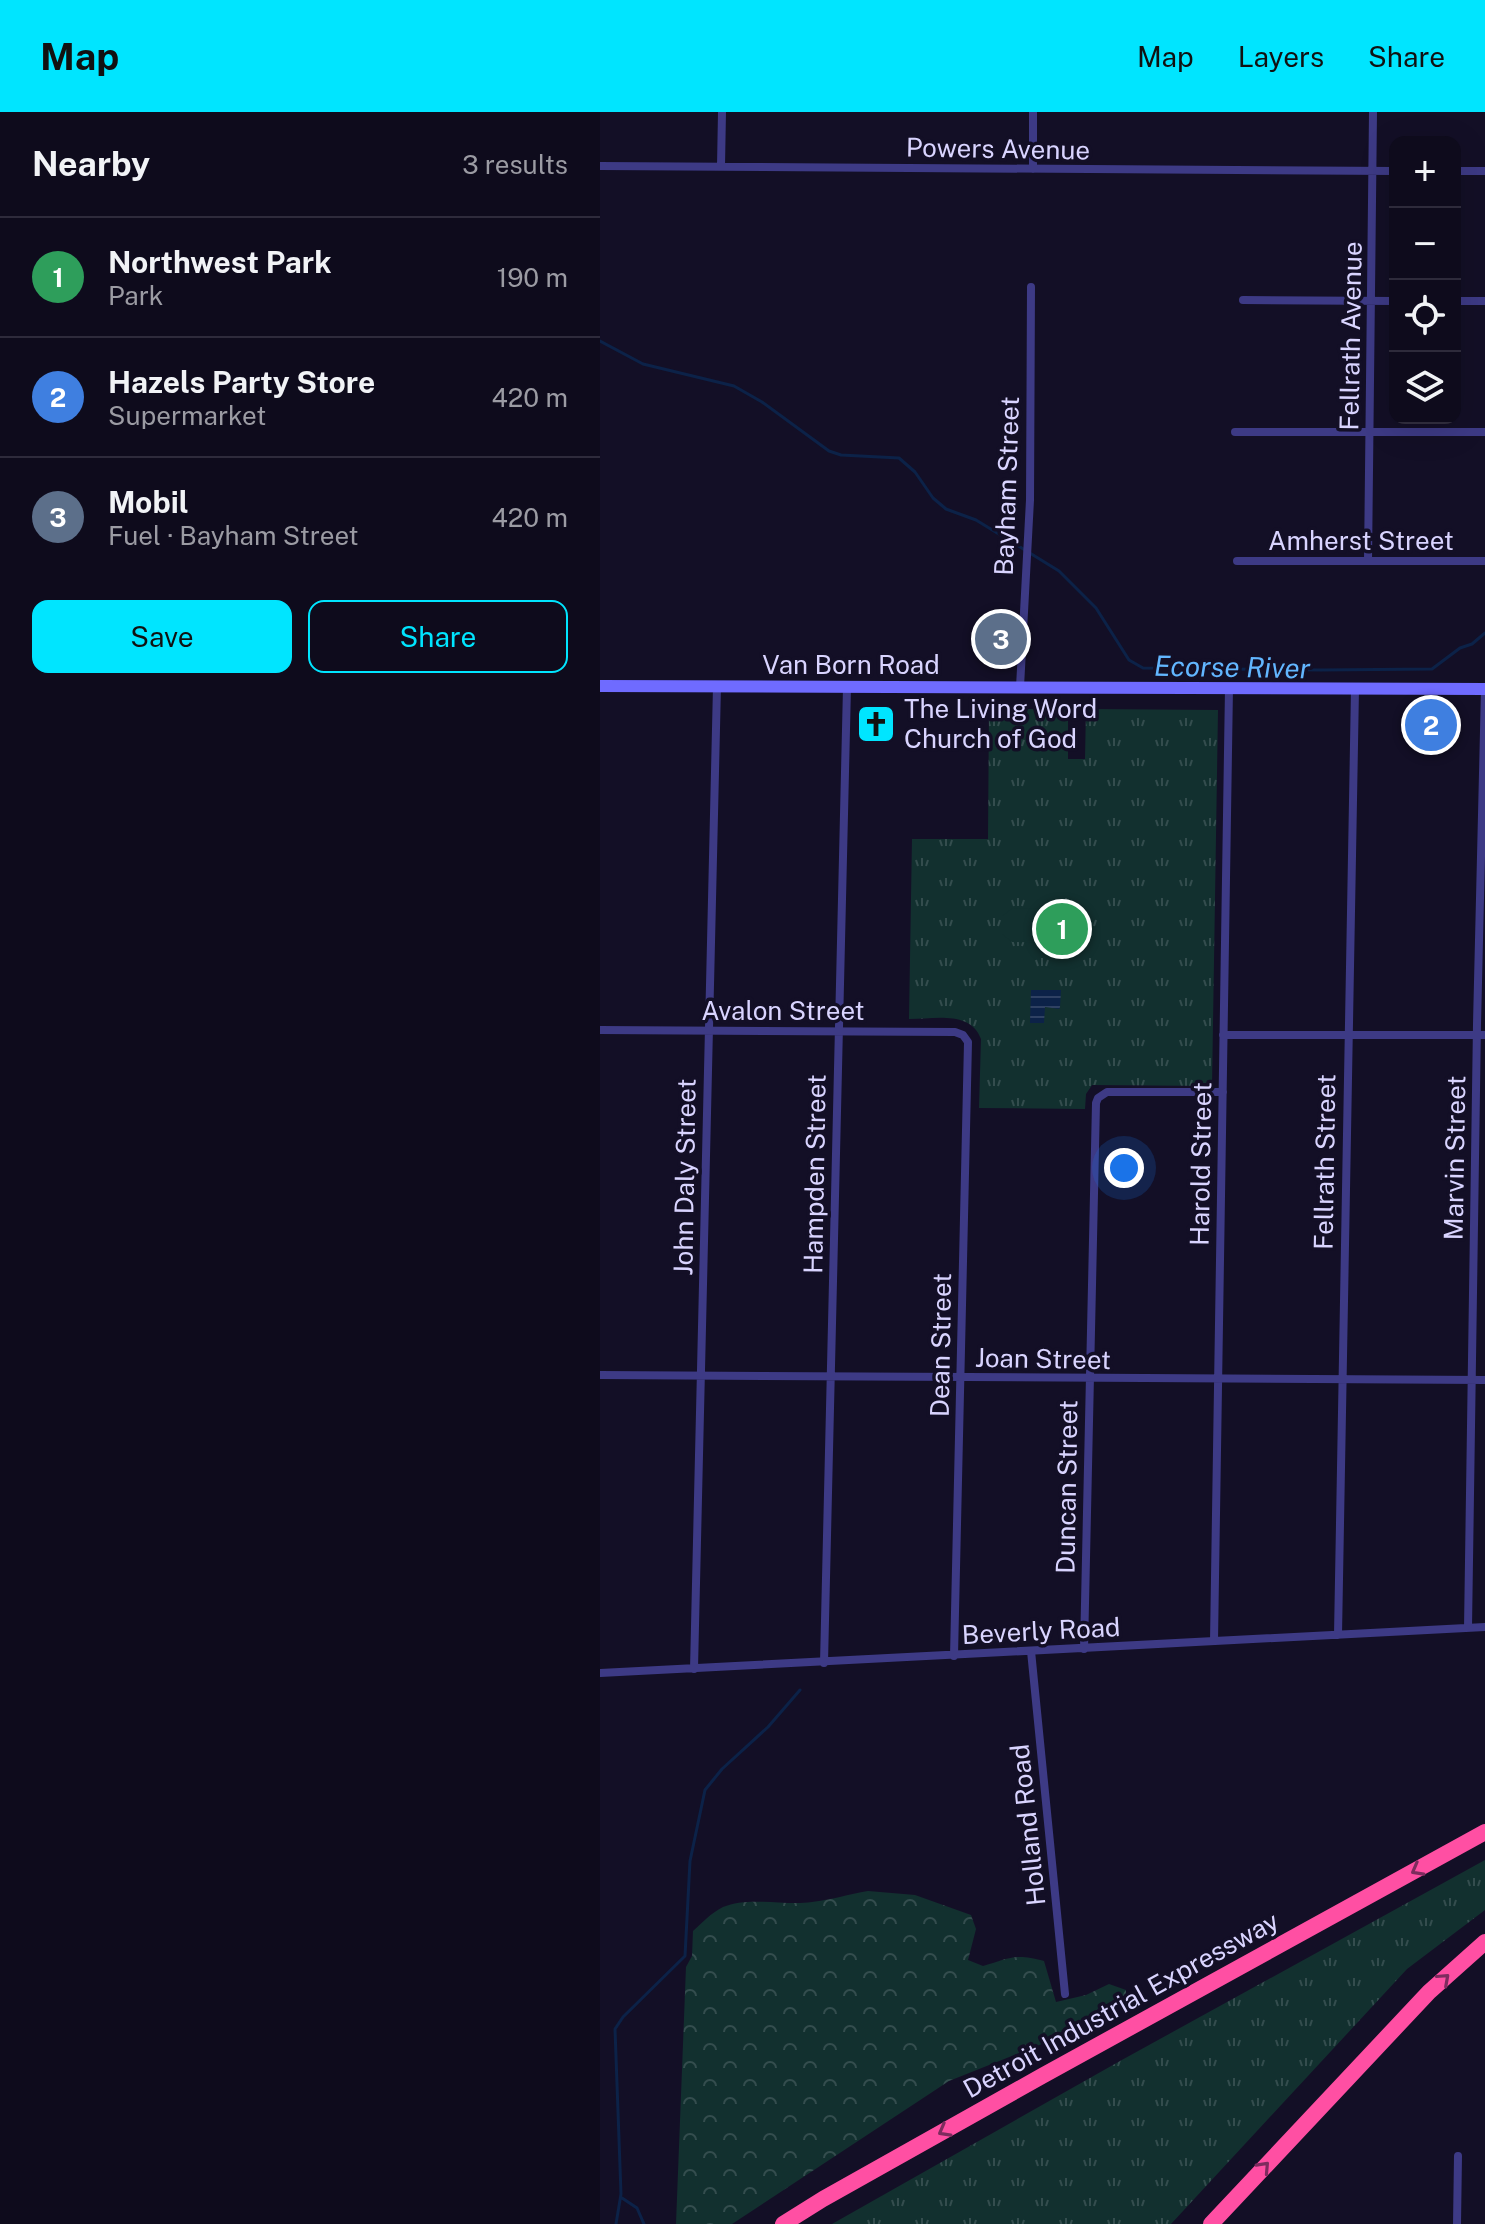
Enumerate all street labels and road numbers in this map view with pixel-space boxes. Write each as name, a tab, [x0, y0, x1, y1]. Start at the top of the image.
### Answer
street label: Powers Avenue	[906, 131, 1090, 166]
street label: Fellrath Avenue	[1333, 241, 1368, 431]
street label: Bayham Street	[988, 396, 1025, 576]
street label: Amherst Street	[1268, 525, 1454, 556]
street label: Van Born Road	[762, 649, 940, 680]
street label: Avalon Street	[701, 995, 865, 1026]
street label: Hampden Street	[797, 1074, 832, 1274]
street label: Fellrath Street	[1307, 1074, 1342, 1250]
street label: Marvin Street	[1438, 1075, 1471, 1241]
street label: John Daly Street	[667, 1078, 702, 1276]
street label: Harold Street	[1184, 1082, 1217, 1246]
street label: Dean Street	[924, 1273, 957, 1417]
street label: Joan Street	[975, 1342, 1111, 1375]
street label: Duncan Street	[1049, 1400, 1084, 1574]
street label: Beverly Road	[961, 1611, 1121, 1650]
street label: Holland Road	[1004, 1743, 1051, 1907]
street label: Detroit Industrial Expressway	[958, 1905, 1284, 2104]

